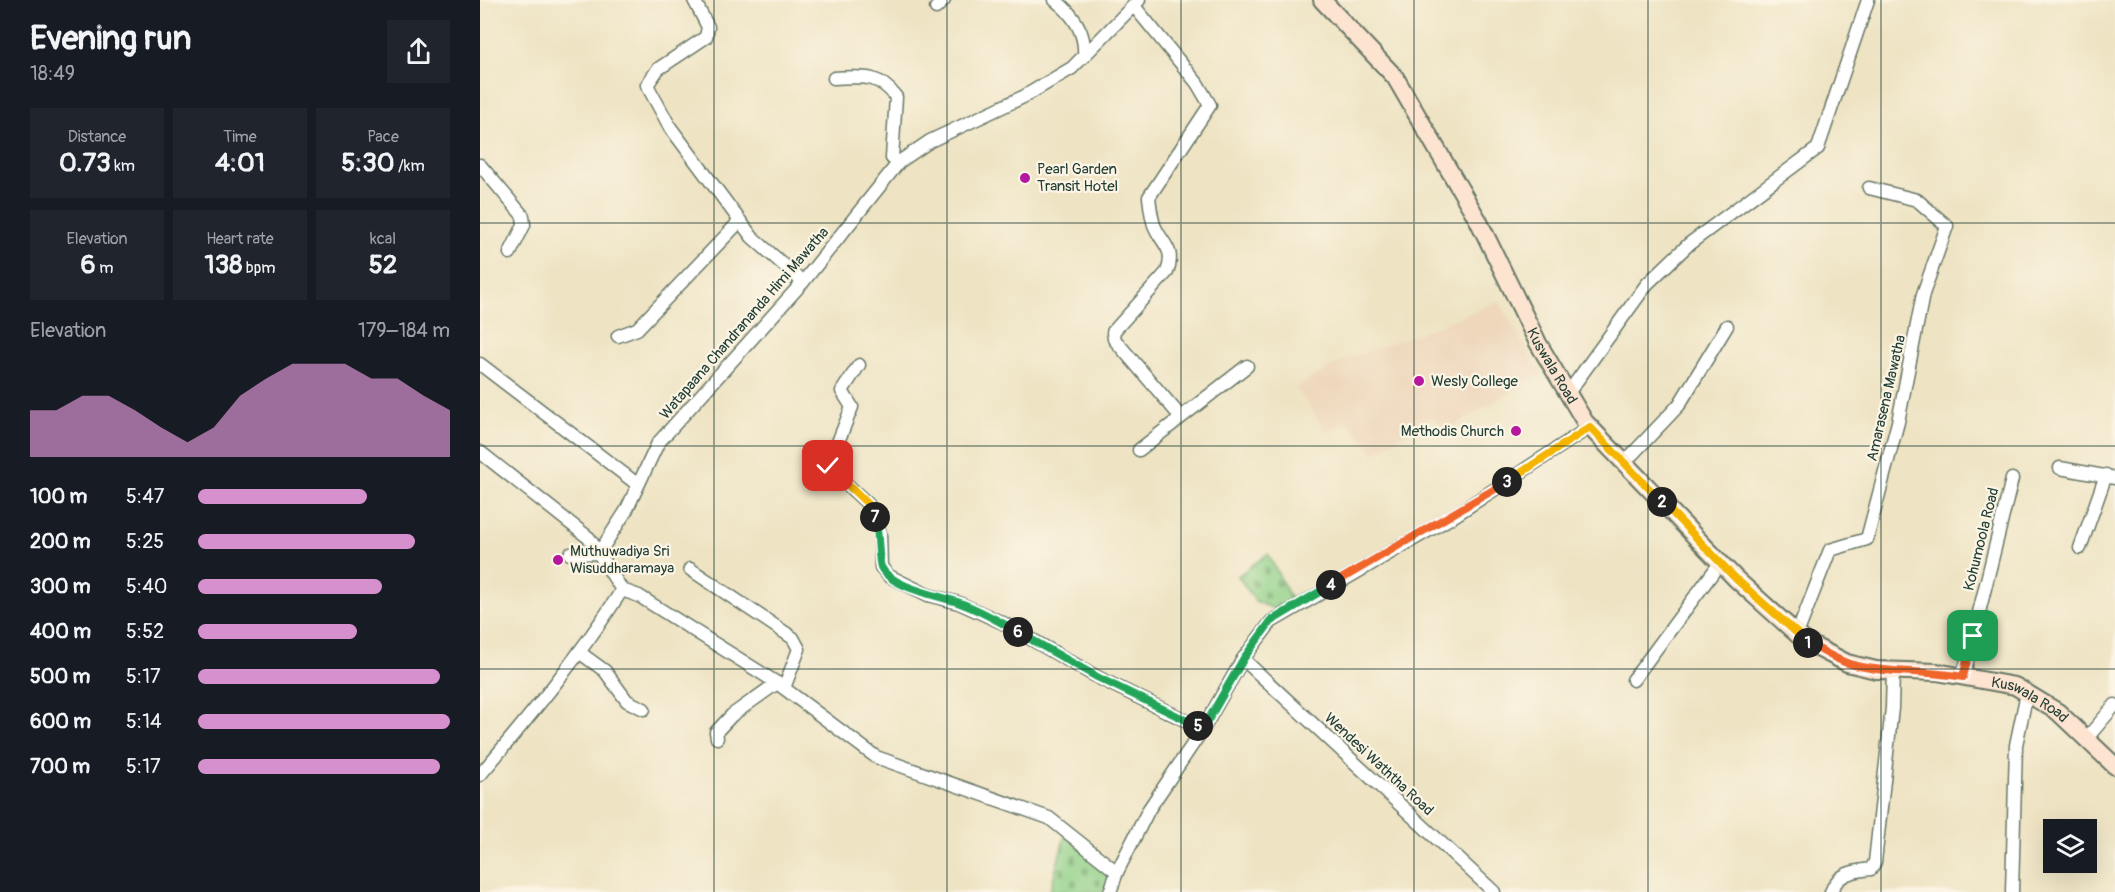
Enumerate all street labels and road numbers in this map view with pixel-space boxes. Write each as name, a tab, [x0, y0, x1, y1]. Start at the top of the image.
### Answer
street label: Watapaana Chandrananda Himi Mawatha	[656, 223, 833, 423]
street label: Kuswala Road	[1522, 325, 1581, 408]
street label: Amarasena Mawatha	[1863, 333, 1910, 463]
street label: Kohumoola Road	[1960, 486, 2003, 593]
street label: Kuswala Road	[1990, 673, 2072, 727]
street label: Wendesi Waththa Road	[1320, 709, 1437, 820]

